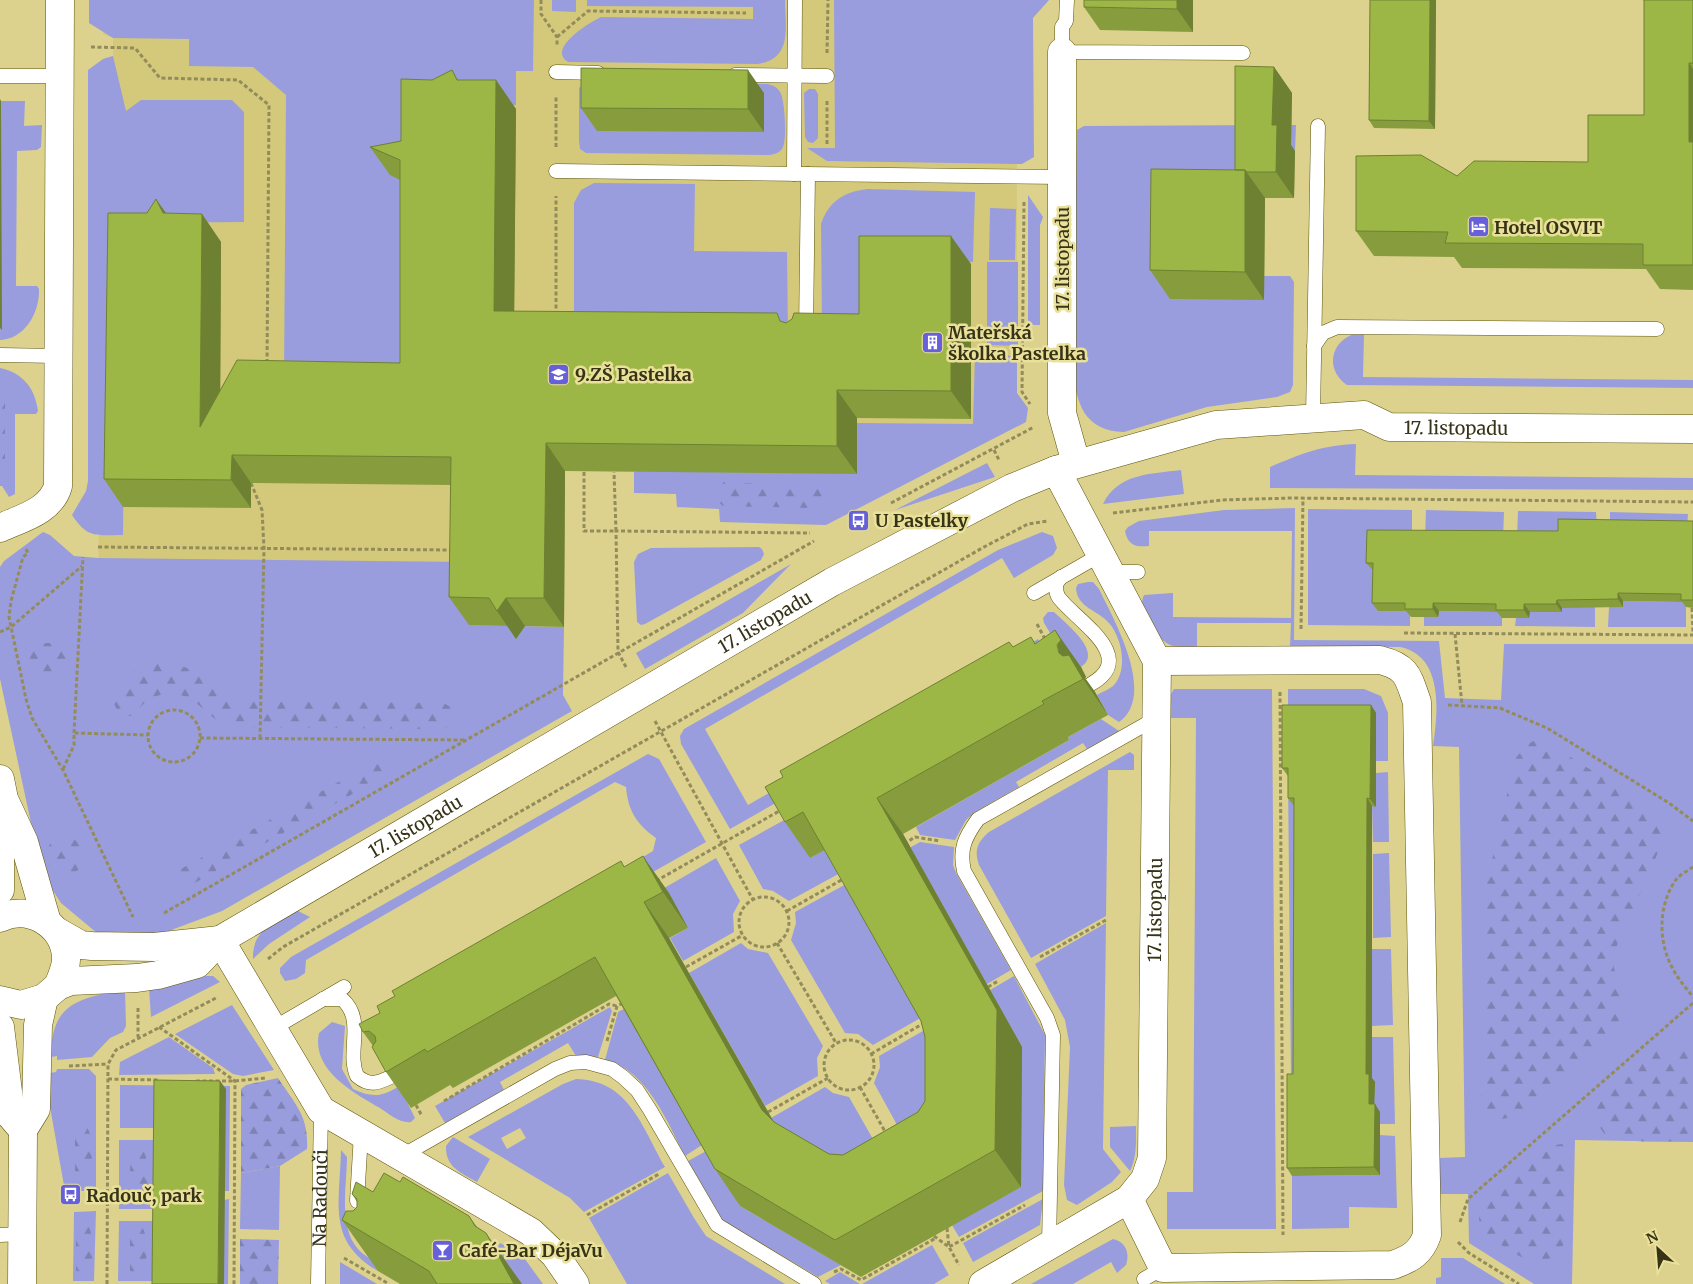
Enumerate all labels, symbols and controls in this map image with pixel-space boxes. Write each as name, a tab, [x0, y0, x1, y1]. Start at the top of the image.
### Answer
street label: 17. listopadu	[1051, 207, 1074, 311]
hotel icon: Hotel OSVIT	[1466, 215, 1490, 239]
place label: Hotel OSVIT	[1494, 216, 1602, 239]
place label: Mateřská školka Pastelka	[948, 321, 1086, 365]
building icon: Mateřská školka Pastelka	[920, 330, 944, 354]
school or university icon: 9.ZŠ Pastelka	[547, 362, 571, 386]
place label: 9.ZŠ Pastelka	[575, 363, 692, 386]
street label: 17. listopadu	[1404, 416, 1509, 439]
bus stop icon: U Pastelky	[847, 508, 871, 532]
place label: U Pastelky	[875, 509, 969, 532]
street label: 17. listopadu	[714, 585, 816, 658]
street label: 17. listopadu	[364, 790, 466, 862]
street label: 17. listopadu	[1142, 857, 1167, 962]
street label: Na Radouči	[307, 1149, 332, 1247]
bus stop icon: Radouč, park	[58, 1183, 82, 1207]
place label: Radouč, park	[86, 1184, 202, 1207]
north arrow	[1633, 1224, 1683, 1274]
text: N	[1643, 1227, 1661, 1248]
bar icon: Café-Bar DéjaVu	[431, 1238, 455, 1262]
place label: Café-Bar DéjaVu	[459, 1239, 603, 1262]

